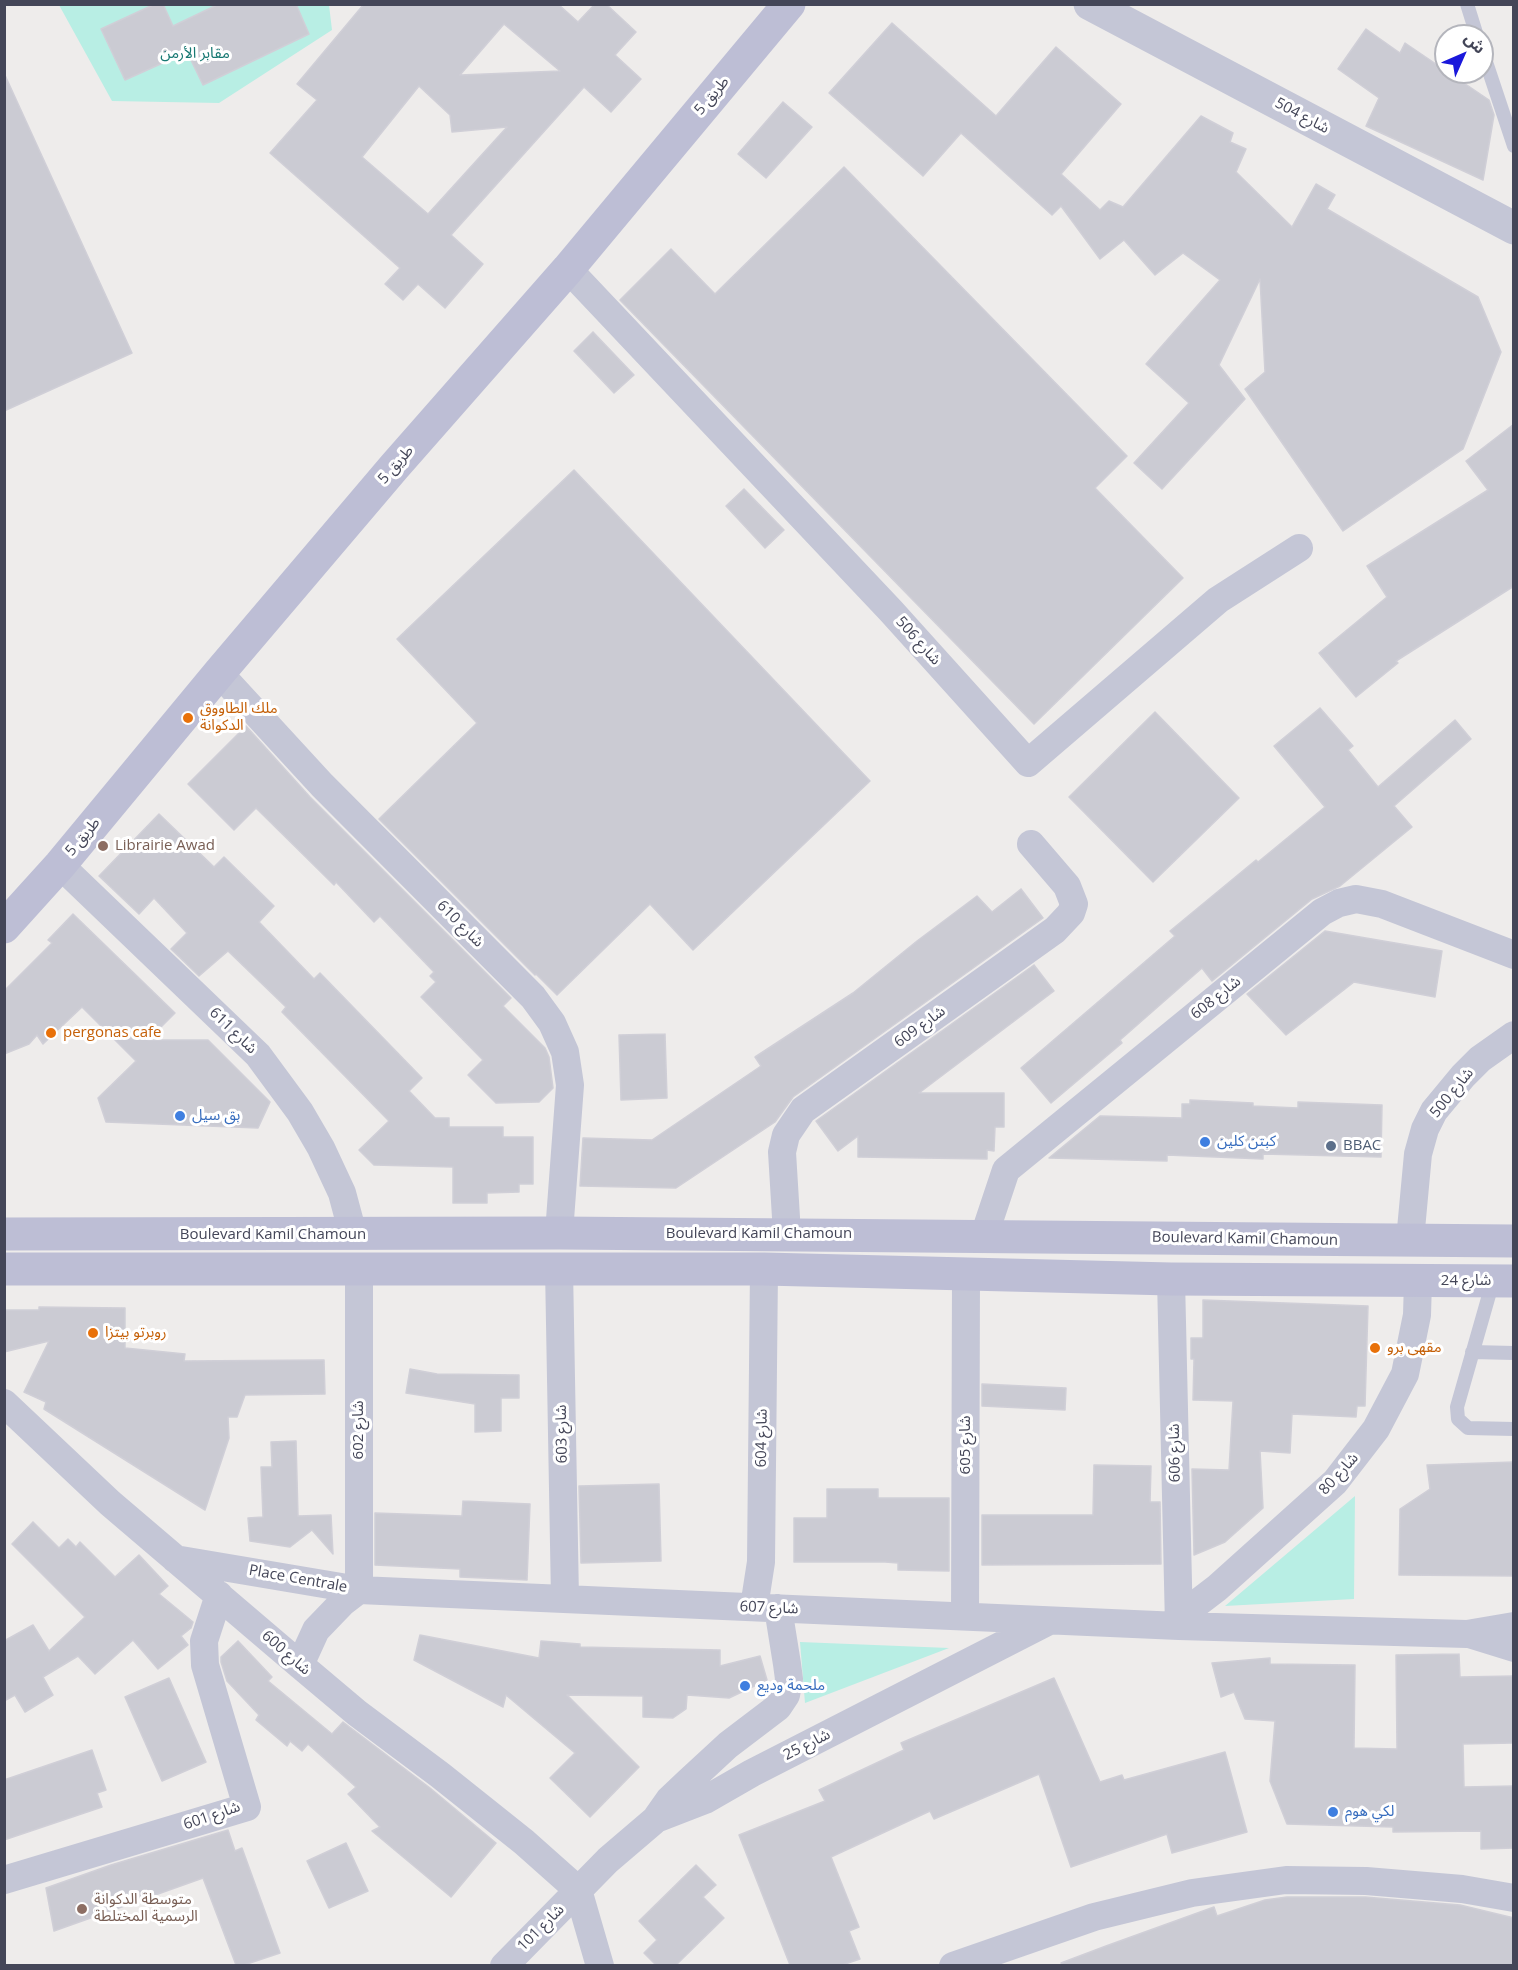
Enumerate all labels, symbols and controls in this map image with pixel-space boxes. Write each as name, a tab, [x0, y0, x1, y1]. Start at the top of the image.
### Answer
north arrow	[1434, 24, 1494, 84]
text: ش	[1460, 27, 1491, 58]
park label: مقابر الأرمن	[160, 45, 230, 63]
street label: طريق 5	[691, 73, 733, 119]
street label: شارع 504	[1272, 94, 1332, 138]
street label: طريق 5	[375, 442, 417, 488]
street label: شارع 506	[892, 613, 944, 669]
place label: ملك الطاووق الدكوانة	[200, 700, 278, 735]
marker: ملك الطاووق الدكوانة	[181, 711, 195, 725]
street label: طريق 5	[62, 814, 104, 860]
place label: Librairie Awad	[115, 837, 215, 855]
marker: Librairie Awad	[96, 839, 110, 853]
street label: شارع 610	[433, 897, 487, 951]
street label: شارع 608	[1187, 972, 1245, 1024]
street label: شارع 609	[891, 1002, 949, 1052]
street label: شارع 611	[206, 1004, 260, 1058]
place label: pergonas cafe	[63, 1024, 161, 1042]
marker: pergonas cafe	[44, 1026, 58, 1040]
street label: شارع 500	[1426, 1064, 1478, 1122]
place label: بق سيل	[192, 1107, 240, 1125]
marker: بق سيل	[173, 1109, 187, 1123]
place label: كبتن كلين	[1217, 1133, 1276, 1151]
marker: كبتن كلين	[1198, 1135, 1212, 1149]
place label: BBAC	[1343, 1137, 1381, 1155]
marker: BBAC	[1324, 1139, 1338, 1153]
street label: Boulevard Kamil Chamoun	[666, 1225, 852, 1243]
street label: Boulevard Kamil Chamoun	[180, 1226, 366, 1244]
street label: Boulevard Kamil Chamoun	[1152, 1228, 1338, 1250]
street label: شارع 24	[1441, 1272, 1491, 1290]
place label: روبرتو بيتزا	[105, 1324, 167, 1342]
marker: روبرتو بيتزا	[86, 1326, 100, 1340]
place label: مقهى برو	[1387, 1339, 1442, 1357]
marker: مقهى برو	[1368, 1341, 1382, 1355]
street label: شارع 602	[350, 1401, 368, 1459]
street label: شارع 603	[552, 1404, 572, 1464]
street label: شارع 604	[752, 1408, 772, 1468]
street label: شارع 605	[957, 1416, 975, 1474]
street label: شارع 606	[1165, 1423, 1185, 1483]
street label: شارع 80	[1315, 1449, 1363, 1499]
street label: Place Centrale	[247, 1561, 349, 1597]
street label: شارع 607	[739, 1598, 799, 1618]
street label: شارع 600	[258, 1627, 314, 1679]
place label: ملحمة وديع	[757, 1677, 825, 1695]
marker: ملحمة وديع	[738, 1679, 752, 1693]
street label: شارع 25	[781, 1726, 833, 1764]
street label: شارع 601	[181, 1798, 243, 1834]
place label: لكي هوم	[1345, 1803, 1394, 1821]
marker: لكي هوم	[1326, 1805, 1340, 1819]
place label: متوسطة الدكوانة الرسمية المختلطة	[94, 1891, 198, 1926]
street label: شارع 101	[514, 1901, 568, 1955]
marker: متوسطة الدكوانة الرسمية المختلطة	[75, 1902, 89, 1916]

